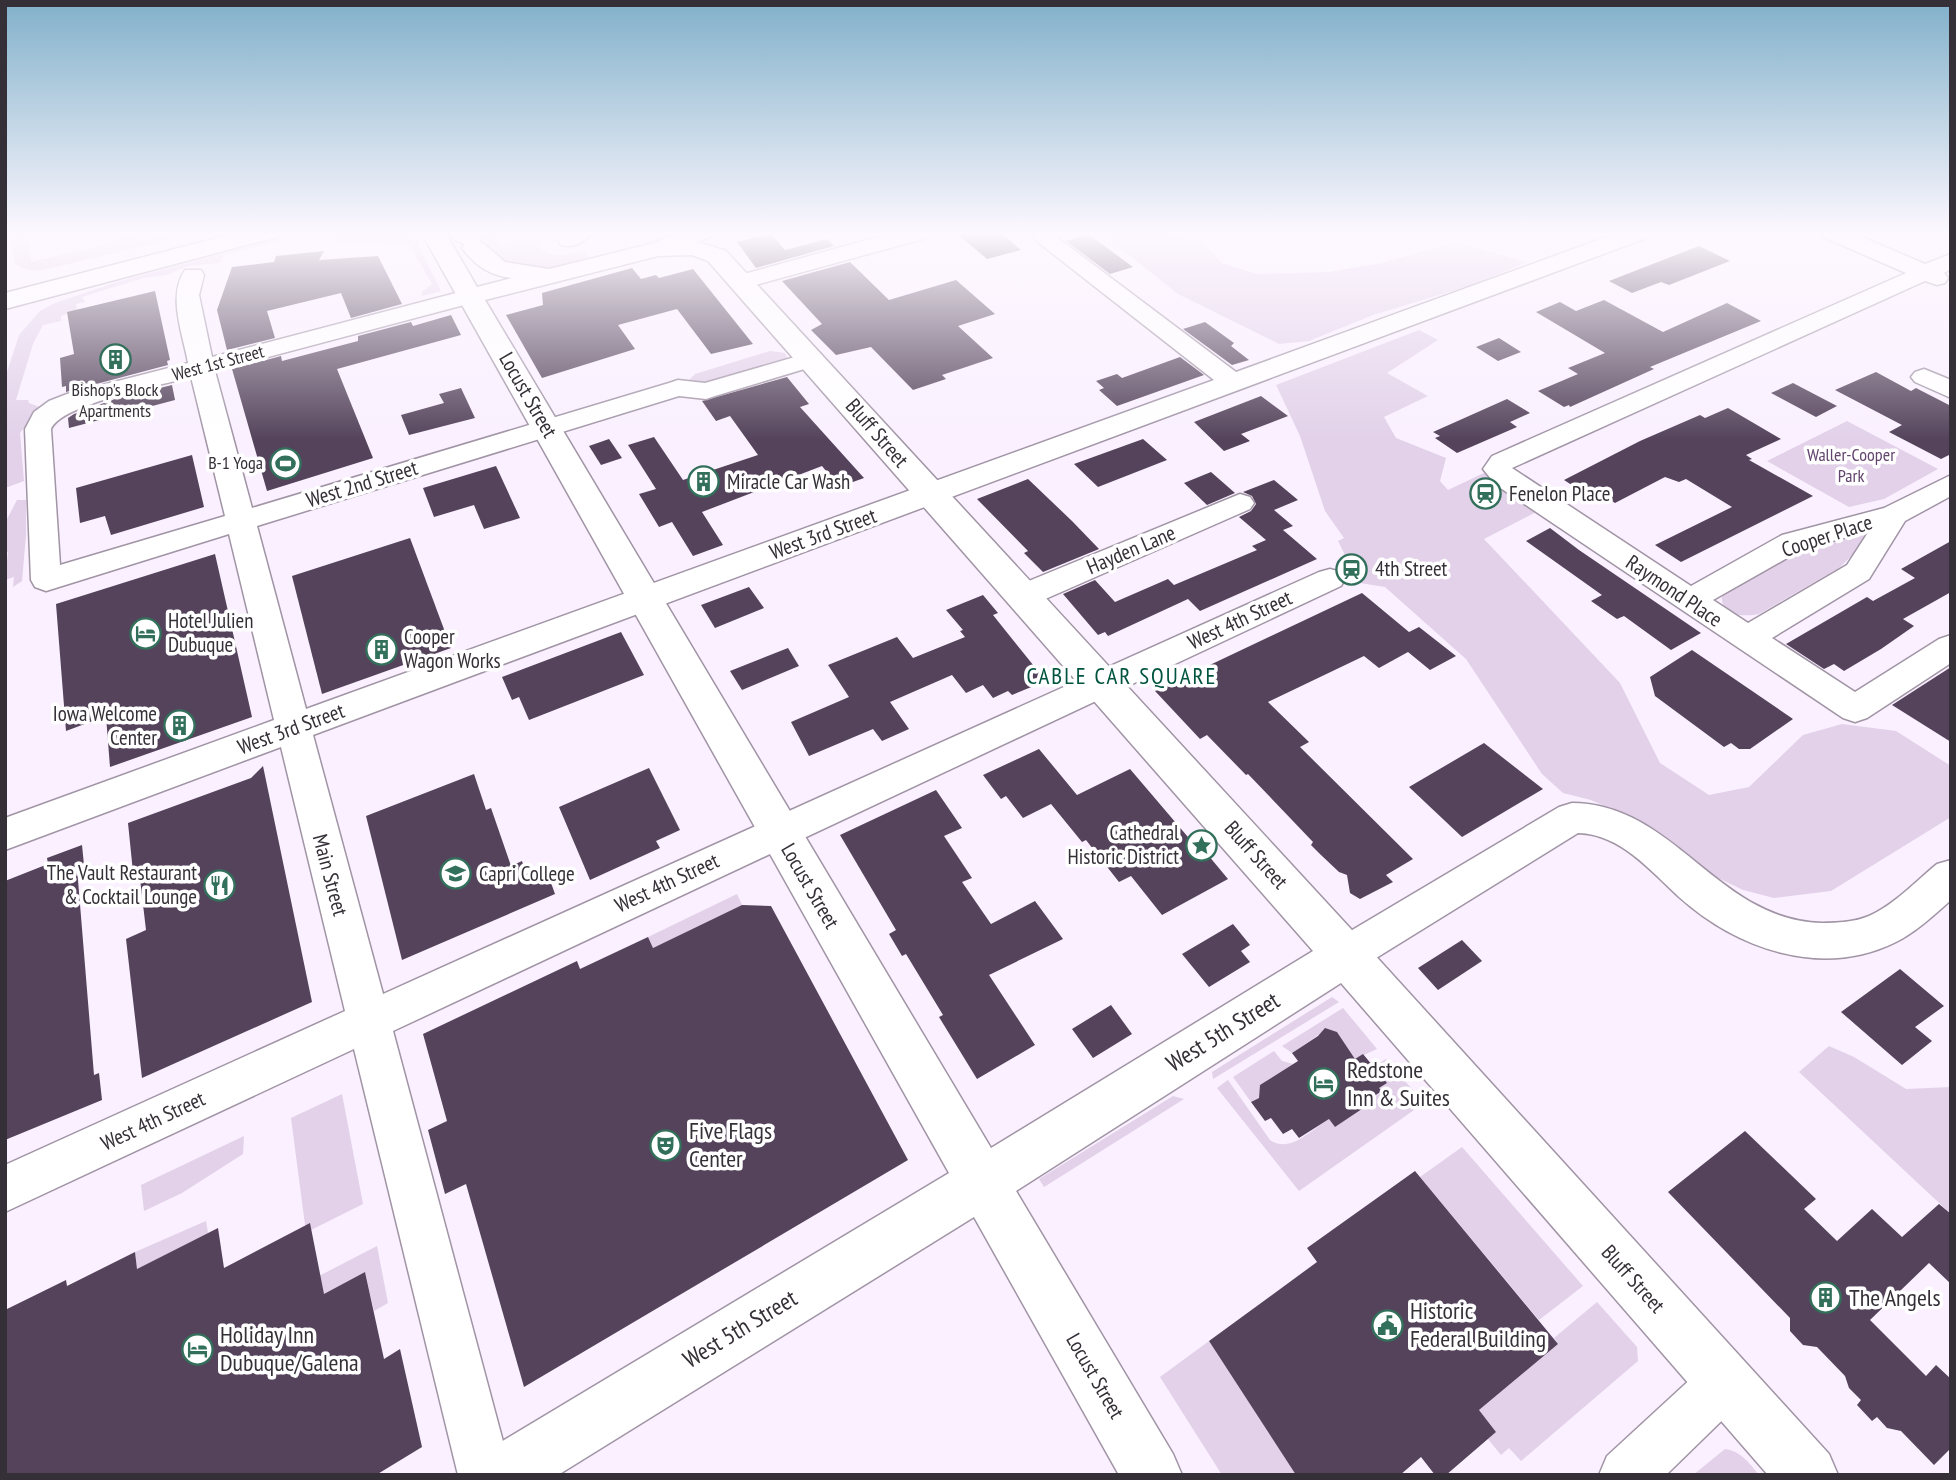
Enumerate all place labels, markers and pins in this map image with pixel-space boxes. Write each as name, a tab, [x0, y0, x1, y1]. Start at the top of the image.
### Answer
building icon: Bishop's Block Apartments	[98, 342, 132, 376]
place label: Bishop's Block Apartments	[71, 378, 159, 422]
sports icon: B-1 Yoga	[269, 446, 303, 480]
place label: B-1 Yoga	[208, 451, 263, 474]
building icon: Miracle Car Wash	[687, 465, 721, 499]
place label: Miracle Car Wash	[727, 468, 850, 495]
station icon: Fenelon Place	[1469, 477, 1503, 511]
place label: Fenelon Place	[1509, 480, 1610, 507]
station icon: 4th Street	[1335, 552, 1369, 586]
place label: 4th Street	[1375, 555, 1448, 582]
place label: Hotel Julien Dubuque	[168, 607, 253, 658]
hotel icon: Hotel Julien Dubuque	[128, 616, 162, 650]
place label: Cooper Wagon Works	[404, 623, 501, 674]
building icon: Cooper Wagon Works	[364, 632, 398, 666]
place label: Iowa Welcome Center	[53, 700, 157, 751]
building icon: Iowa Welcome Center	[163, 709, 197, 743]
place label: Cathedral Historic District	[1068, 819, 1179, 870]
place icon: Cathedral Historic District	[1185, 828, 1219, 862]
school or university icon: Capri College	[439, 857, 473, 891]
place label: The Vault Restaurant & Cocktail Lounge	[47, 859, 197, 910]
place label: Capri College	[479, 860, 575, 887]
restaurant icon: The Vault Restaurant & Cocktail Lounge	[203, 868, 237, 902]
place label: Redstone Inn & Suites	[1347, 1054, 1450, 1113]
hotel icon: Redstone Inn & Suites	[1307, 1067, 1341, 1101]
place label: Five Flags Center	[689, 1115, 772, 1174]
theatre icon: Five Flags Center	[649, 1128, 683, 1162]
building icon: The Angels	[1809, 1281, 1843, 1315]
place label: The Angels	[1849, 1282, 1941, 1313]
place label: Historic Federal Building	[1410, 1295, 1546, 1354]
public building icon: Historic Federal Building	[1370, 1308, 1404, 1342]
place label: Holiday Inn Dubuque/Galena	[220, 1319, 359, 1378]
hotel icon: Holiday Inn Dubuque/Galena	[180, 1332, 214, 1366]

